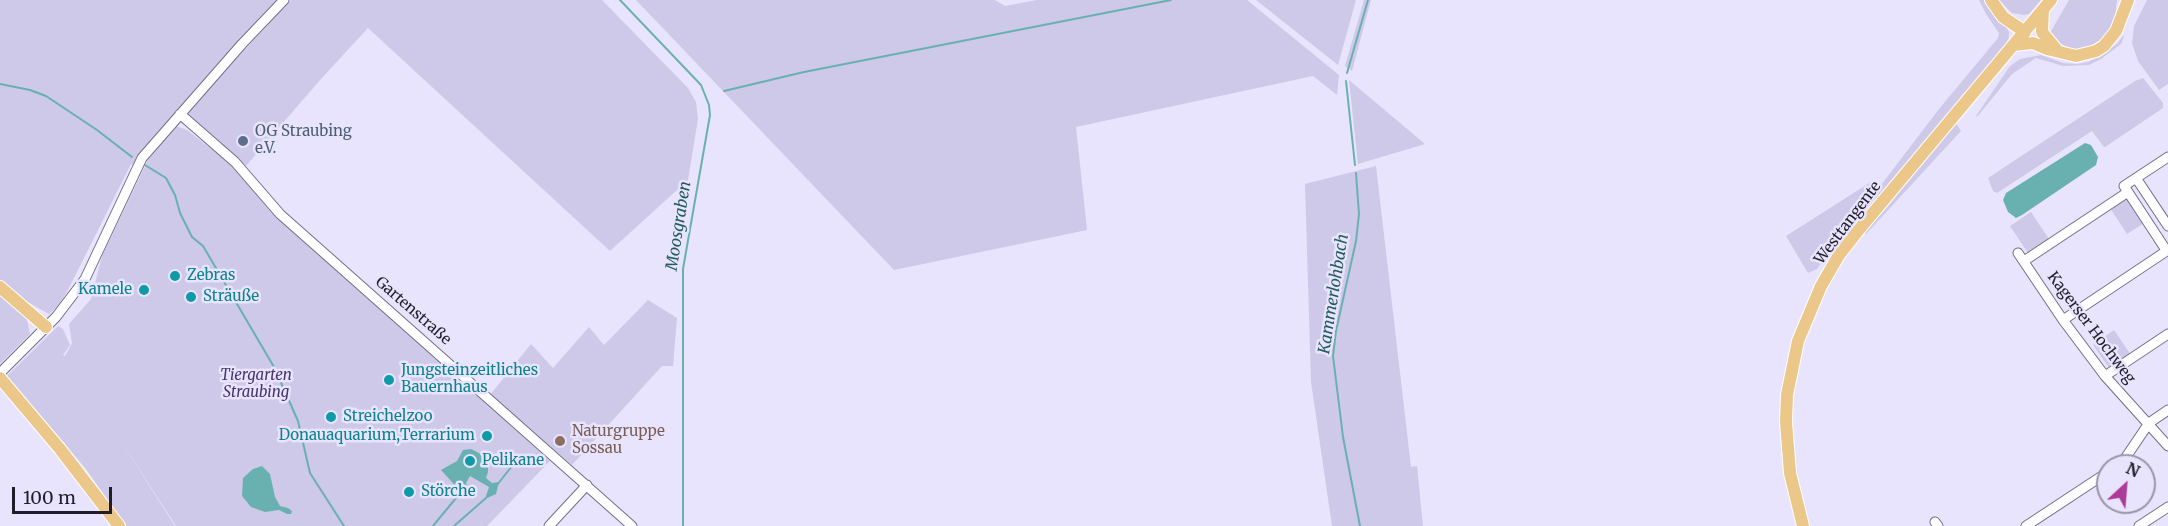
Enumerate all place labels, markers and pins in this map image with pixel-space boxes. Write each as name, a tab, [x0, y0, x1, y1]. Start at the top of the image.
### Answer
place label: OG Straubing e.V.	[255, 123, 352, 158]
marker: OG Straubing e.V.	[236, 134, 250, 148]
place label: Zebras	[187, 267, 235, 285]
marker: Zebras	[168, 269, 182, 283]
place label: Kamele	[78, 281, 132, 299]
marker: Kamele	[137, 283, 151, 297]
place label: Sträuße	[203, 288, 259, 306]
marker: Sträuße	[184, 290, 198, 304]
place label: Jungsteinzeitliches Bauernhaus	[401, 362, 538, 397]
marker: Jungsteinzeitliches Bauernhaus	[382, 373, 396, 387]
place label: Streichelzoo	[343, 408, 432, 426]
marker: Streichelzoo	[324, 410, 338, 424]
place label: Naturgruppe Sossau	[572, 423, 665, 458]
place label: Donauaquarium,Terrarium	[279, 427, 475, 445]
marker: Donauaquarium,Terrarium	[480, 429, 494, 443]
marker: Naturgruppe Sossau	[553, 434, 567, 448]
place label: Pelikane	[482, 452, 544, 470]
marker: Pelikane	[463, 454, 477, 468]
place label: Störche	[421, 483, 475, 501]
marker: Störche	[402, 485, 416, 499]

